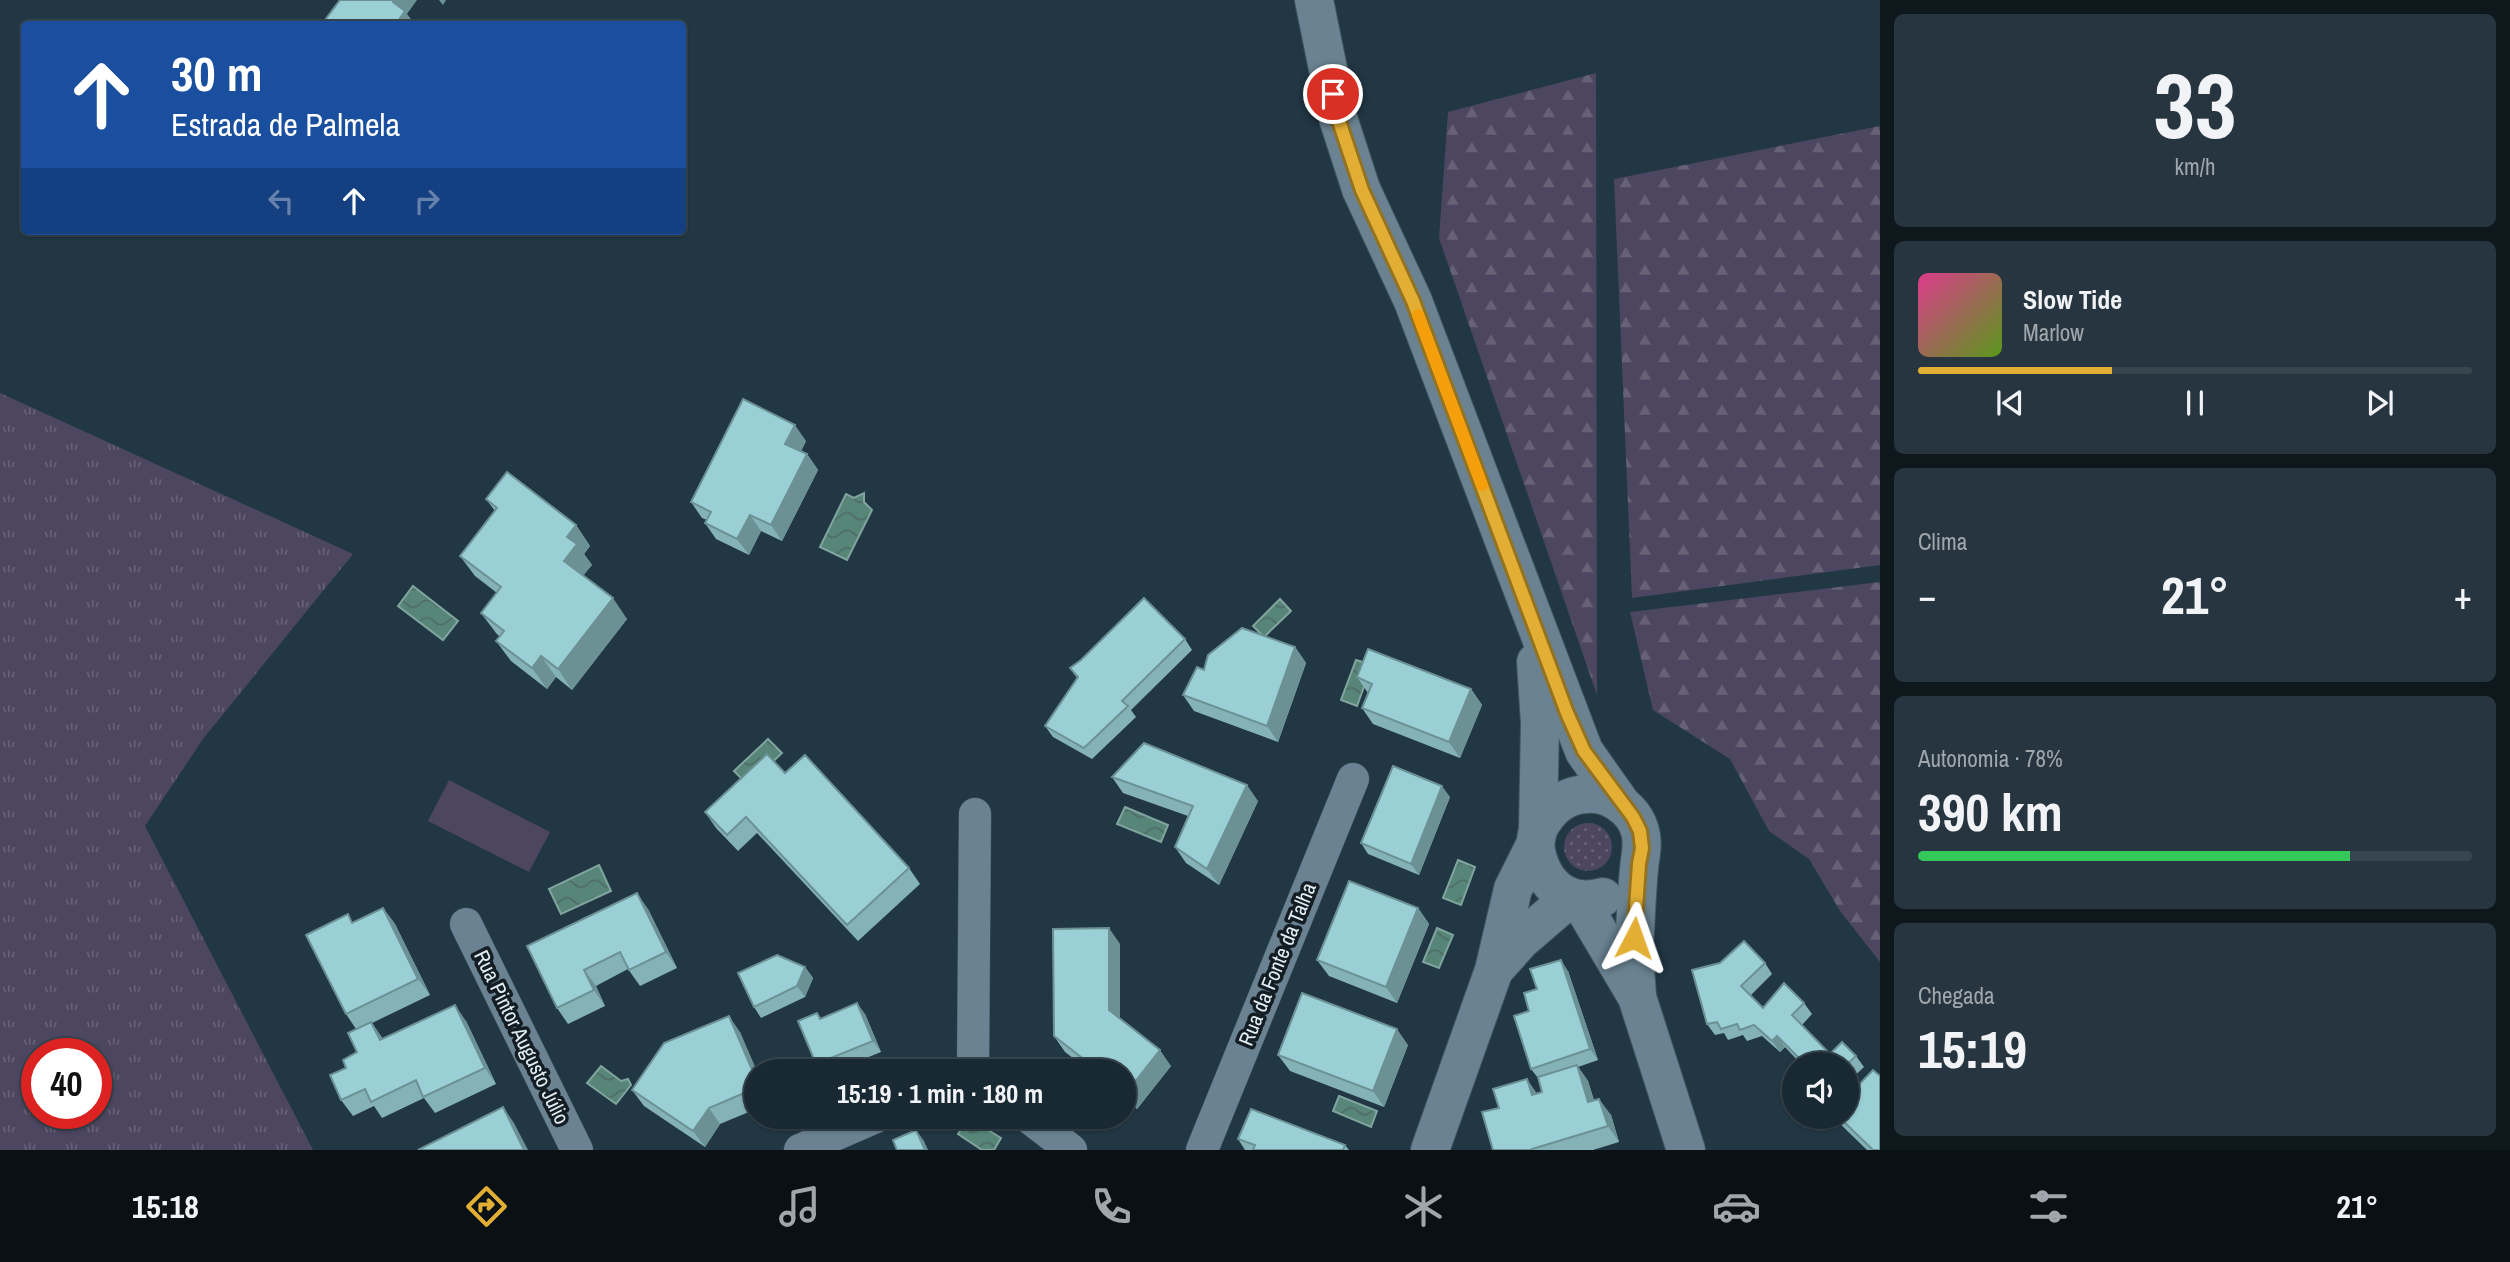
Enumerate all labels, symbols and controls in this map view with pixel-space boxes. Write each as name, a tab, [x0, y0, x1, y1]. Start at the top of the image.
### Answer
text: 30 m	[171, 40, 263, 106]
text: 33	[2154, 44, 2237, 166]
icon: ahead	[56, 49, 147, 140]
pin	[1303, 64, 1363, 124]
icon: arrive	[1314, 75, 1352, 113]
text: Estrada de Palmela	[171, 103, 400, 146]
text: km/h	[2175, 151, 2215, 182]
icon: left	[262, 182, 300, 220]
icon: ahead	[335, 182, 373, 220]
icon: right	[408, 182, 446, 220]
text: Slow Tide	[2023, 282, 2122, 317]
text: Marlow	[2023, 317, 2084, 348]
icon: previous	[1991, 384, 2029, 422]
icon: pause	[2176, 384, 2214, 422]
icon: next	[2361, 384, 2399, 422]
text: Clima	[1918, 526, 1967, 557]
text: 21°	[2161, 560, 2229, 630]
text: −	[1918, 570, 1936, 621]
text: +	[2454, 570, 2472, 621]
text: Autonomia · 78%	[1918, 743, 2063, 774]
text: 390 km	[1918, 777, 2063, 847]
street label: Rua da Fonte da Talha	[1231, 878, 1323, 1050]
position arrow	[1597, 901, 1671, 975]
street label: Rua Pintor Augusto Júlio	[467, 945, 577, 1129]
text: Chegada	[1918, 980, 1995, 1011]
text: 15:19	[1918, 1014, 2027, 1084]
speed limit sign: 40	[21, 1038, 112, 1129]
map controls	[1782, 1052, 1859, 1129]
button: sound	[1782, 1052, 1859, 1129]
text: 15:19 · 1 min · 180 m	[837, 1076, 1043, 1111]
icon: directions	[462, 1182, 511, 1231]
icon: music	[775, 1182, 824, 1231]
icon: phone	[1087, 1182, 1136, 1231]
icon: climate	[1399, 1182, 1448, 1231]
icon: car	[1712, 1182, 1761, 1231]
icon: filters	[2024, 1182, 2073, 1231]
text: 15:18	[132, 1185, 199, 1228]
text: 21°	[2336, 1185, 2378, 1228]

